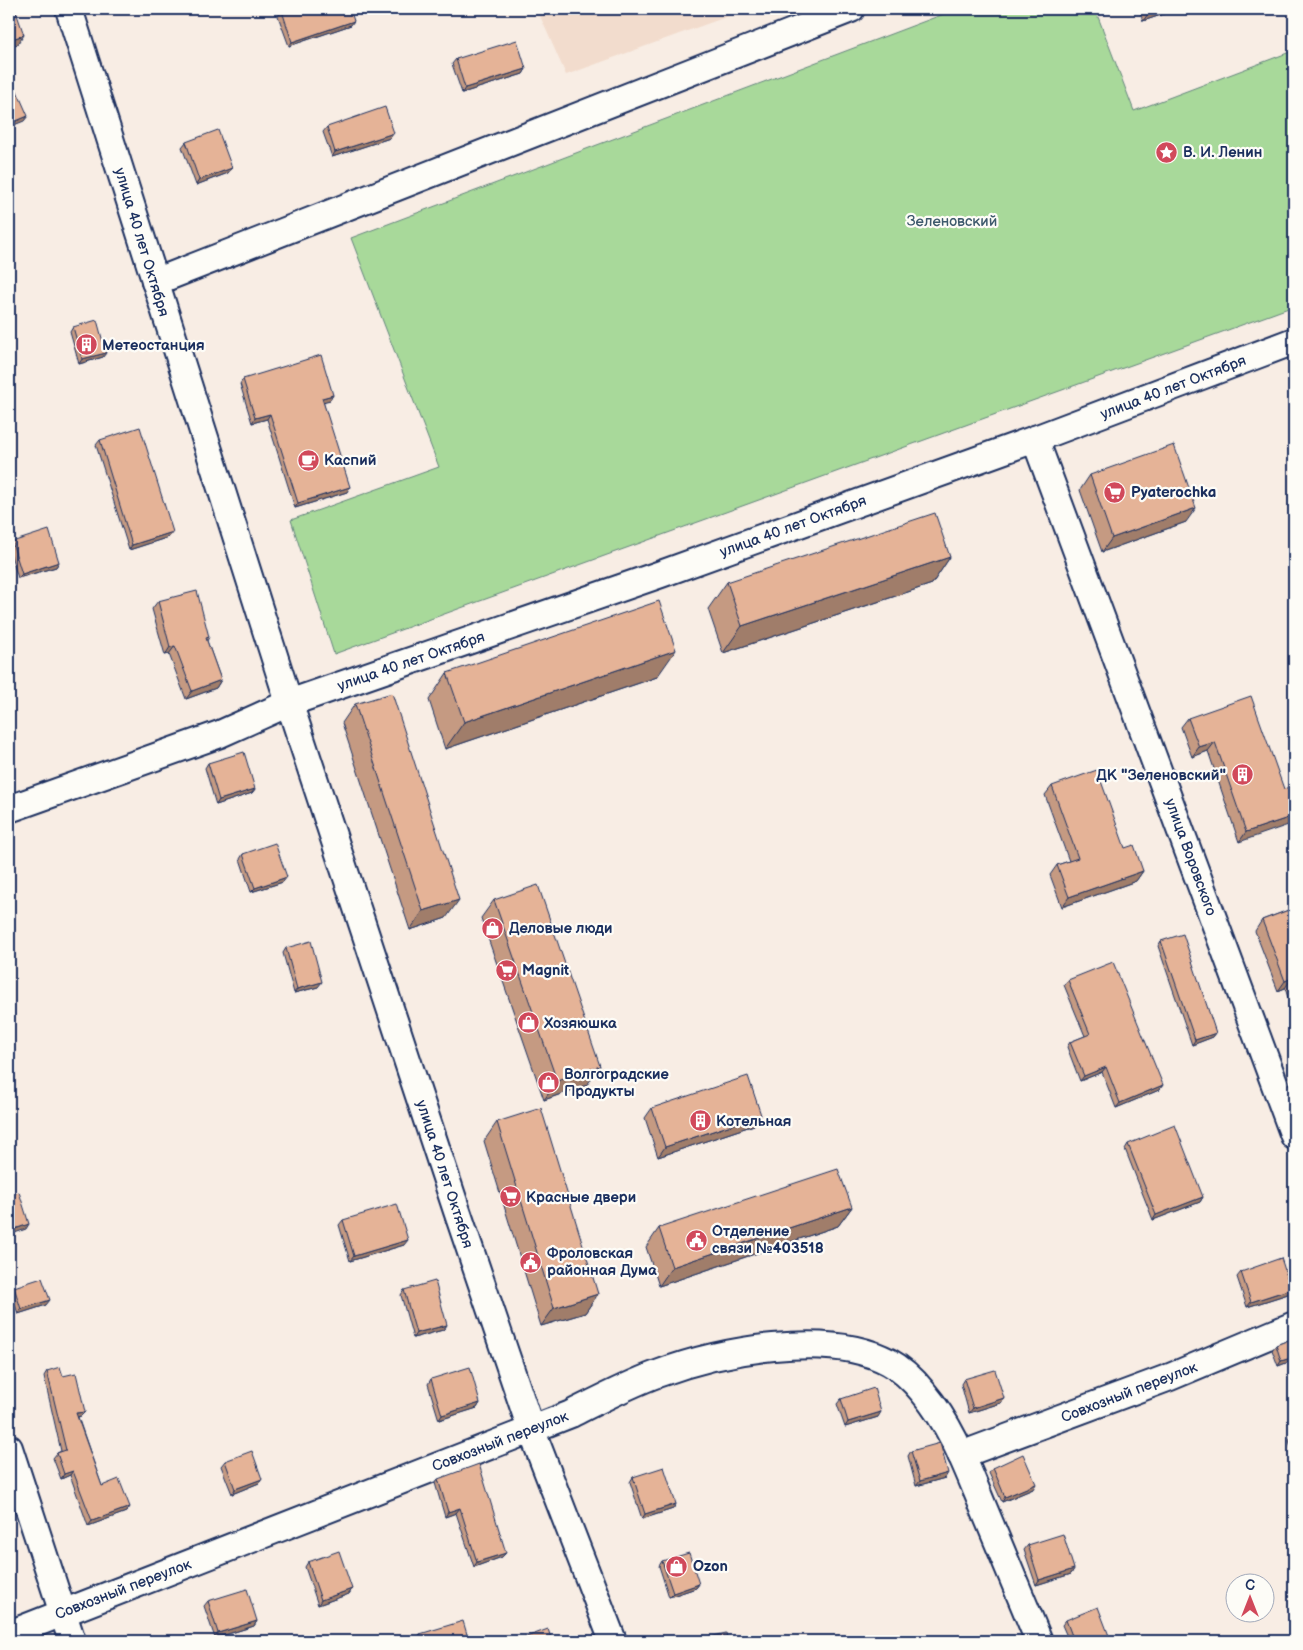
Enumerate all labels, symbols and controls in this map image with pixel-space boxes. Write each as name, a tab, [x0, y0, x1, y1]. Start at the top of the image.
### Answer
place icon: В. И. Ленин	[1155, 140, 1179, 164]
place label: В. И. Ленин	[1183, 143, 1262, 162]
street label: улица 40 лет Октября	[110, 165, 173, 319]
park label: Зеленовский	[907, 212, 997, 231]
building icon: Метеостанция	[74, 333, 98, 357]
place label: Метеостанция	[102, 336, 205, 355]
street label: улица 40 лет Октября	[1098, 351, 1249, 424]
cafe icon: Каспий	[296, 448, 320, 472]
place label: Каспий	[324, 451, 376, 470]
supermarket icon: Pyaterochka	[1103, 480, 1127, 504]
place label: Pyaterochka	[1131, 483, 1216, 502]
street label: улица 40 лет Октября	[717, 491, 869, 562]
street label: улица 40 лет Октября	[335, 627, 487, 696]
building icon: ДК "Зеленовский"	[1230, 763, 1254, 787]
place label: ДК "Зеленовский"	[1096, 766, 1226, 785]
street label: улица Воровского	[1161, 796, 1221, 919]
shop icon: Деловые люди	[481, 916, 505, 940]
place label: Деловые люди	[509, 919, 613, 938]
supermarket icon: Magnit	[494, 958, 518, 982]
place label: Magnit	[522, 961, 569, 980]
shop icon: Хозяюшка	[516, 1011, 540, 1035]
place label: Хозяюшка	[543, 1014, 617, 1033]
place label: Волгоградские Продукты	[564, 1065, 669, 1101]
shop icon: Волгоградские Продукты	[536, 1071, 560, 1095]
street label: улица 40 лет Октября	[412, 1098, 477, 1251]
building icon: Котельная	[688, 1109, 712, 1133]
place label: Котельная	[716, 1112, 791, 1131]
supermarket icon: Красные двери	[498, 1185, 522, 1209]
place label: Красные двери	[526, 1188, 636, 1207]
place label: Отделение связи №403518	[712, 1222, 824, 1258]
public building icon: Отделение связи №403518	[684, 1228, 708, 1252]
place label: Фроловская районная Дума	[547, 1244, 657, 1280]
public building icon: Фроловская районная Дума	[519, 1250, 543, 1274]
street label: Совхозный переулок	[1058, 1358, 1200, 1427]
street label: Совхозный переулок	[429, 1407, 571, 1476]
shop icon: Ozon	[665, 1554, 689, 1578]
street label: Совхозный переулок	[52, 1555, 194, 1624]
place label: Ozon	[693, 1557, 728, 1576]
north arrow	[1226, 1572, 1276, 1622]
text: С	[1245, 1577, 1255, 1594]

